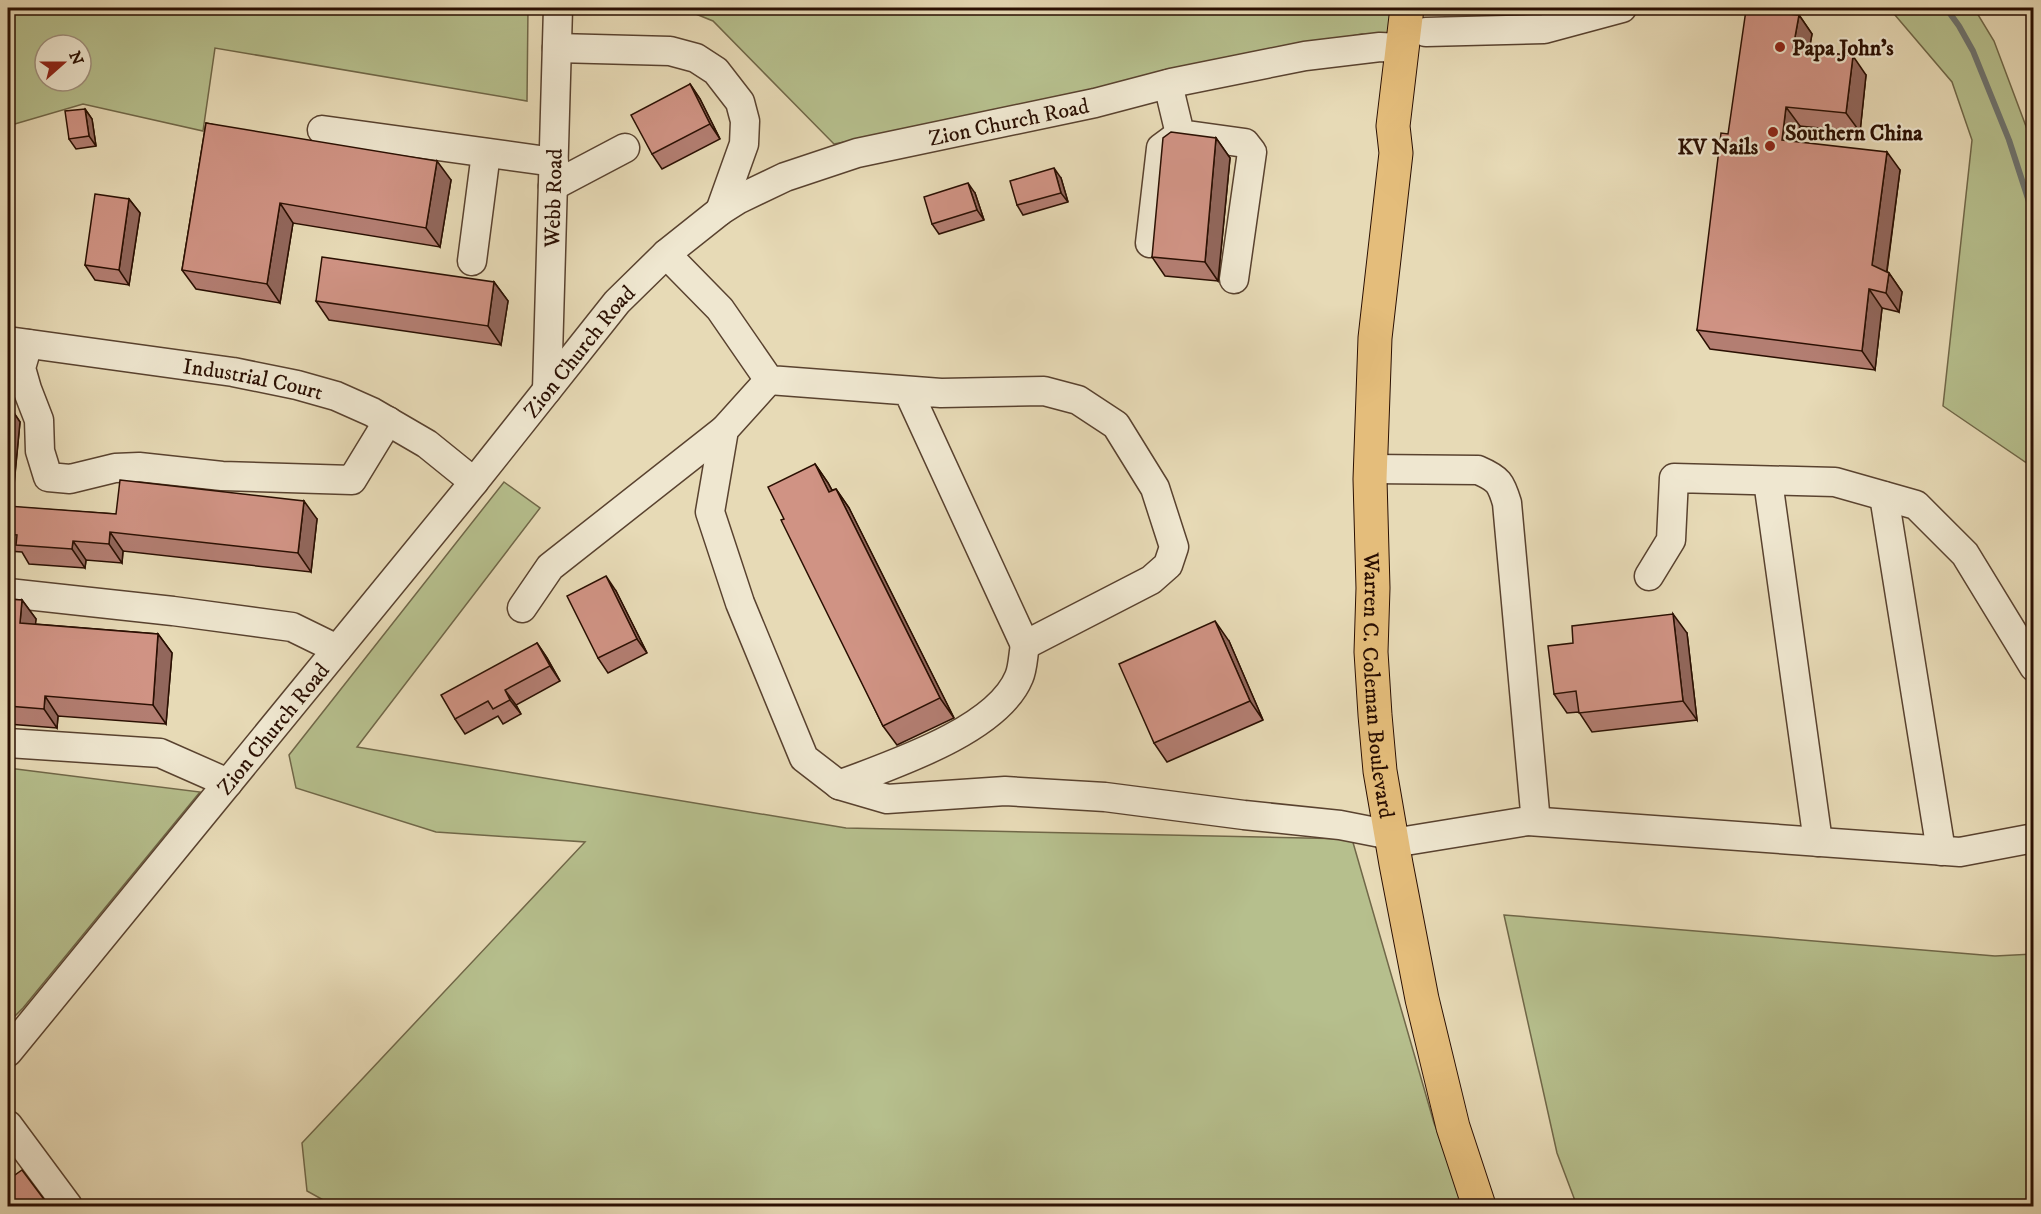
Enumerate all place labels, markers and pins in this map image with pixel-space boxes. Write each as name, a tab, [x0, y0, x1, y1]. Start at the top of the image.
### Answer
place label: Papa John's	[1792, 35, 1894, 62]
marker: Papa John's	[1773, 40, 1787, 54]
place label: Southern China	[1785, 120, 1923, 147]
marker: Southern China	[1766, 125, 1780, 139]
place label: KV Nails	[1677, 134, 1759, 161]
marker: KV Nails	[1763, 139, 1777, 153]

